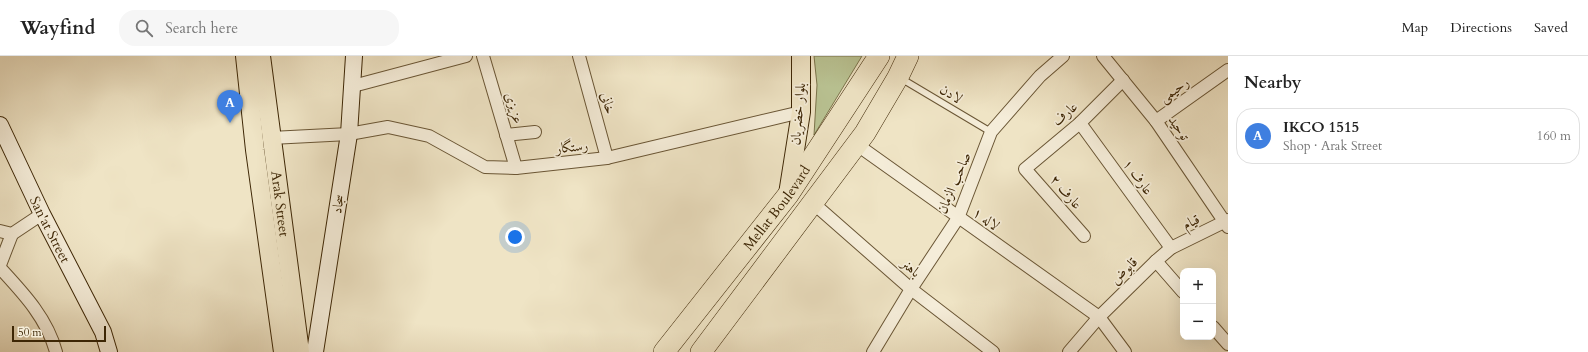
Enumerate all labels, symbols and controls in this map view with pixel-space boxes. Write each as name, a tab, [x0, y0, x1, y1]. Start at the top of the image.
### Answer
search box	[119, 10, 399, 46]
text: Wayfind	[20, 15, 95, 41]
icon: search	[133, 17, 155, 39]
text: Search here	[165, 18, 238, 38]
text: Map	[1402, 18, 1428, 37]
text: Directions	[1450, 18, 1512, 37]
text: Saved	[1534, 18, 1568, 37]
text: Nearby	[1244, 71, 1301, 94]
street label: رحیمی	[1155, 73, 1193, 107]
street label: لادن	[936, 80, 966, 108]
street label: بلوار خضریان	[786, 82, 810, 146]
pin: A	[217, 90, 243, 123]
street label: عزیزی	[500, 90, 528, 126]
street label: خانی	[596, 90, 620, 116]
street label: عارف	[1048, 98, 1082, 130]
street label: توحید	[1164, 112, 1195, 145]
text: IKCO 1515	[1283, 117, 1359, 137]
text: A	[1253, 127, 1263, 145]
text: 160 m	[1537, 127, 1571, 145]
street label: رستگار	[553, 136, 589, 158]
text: Shop · Arak Street	[1283, 137, 1382, 155]
street label: صاحب الزمان	[933, 149, 975, 217]
street label: عارف ۱	[1119, 155, 1157, 199]
street label: Mellat Boulevard	[739, 161, 815, 254]
street label: Arak Street	[267, 170, 294, 238]
street label: عارف ۲	[1046, 171, 1086, 213]
street label: San'at Street	[26, 193, 75, 267]
street label: سجاد	[327, 193, 349, 215]
street label: لاله ۱	[969, 203, 1003, 235]
street label: قیام	[1179, 210, 1204, 237]
your location	[505, 227, 525, 247]
street label: باهنر	[896, 253, 925, 282]
street label: قابوض	[1106, 253, 1142, 289]
map controls	[1180, 268, 1216, 340]
button: +	[1180, 268, 1216, 304]
button: −	[1180, 304, 1216, 340]
scale bar	[12, 324, 106, 343]
text: 50 m	[18, 325, 42, 340]

